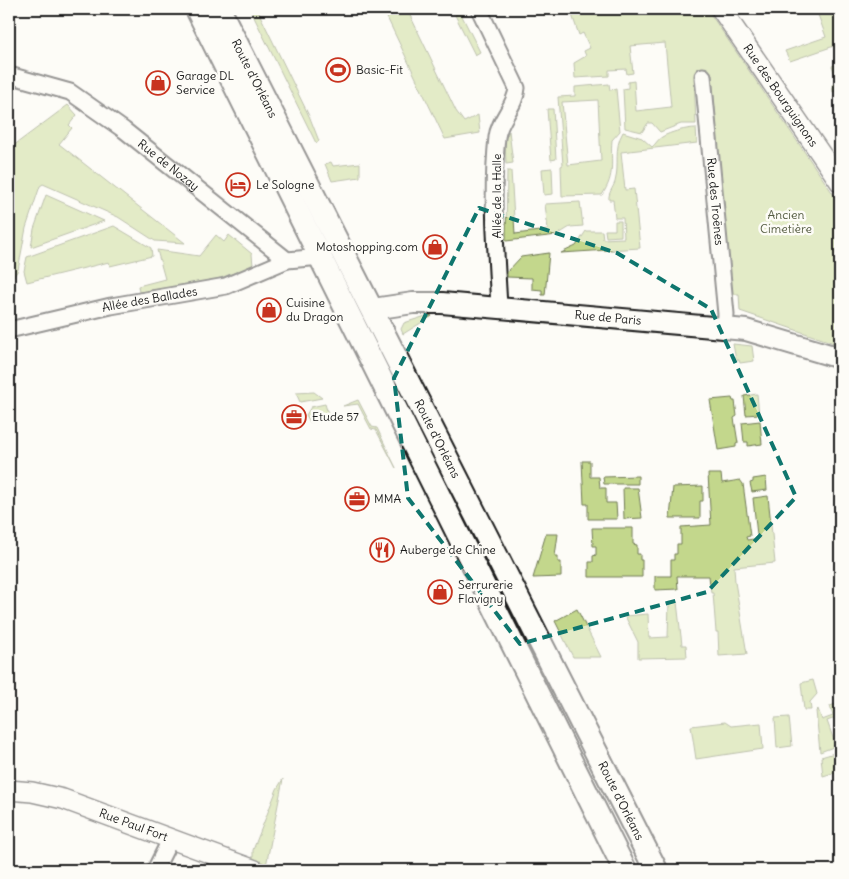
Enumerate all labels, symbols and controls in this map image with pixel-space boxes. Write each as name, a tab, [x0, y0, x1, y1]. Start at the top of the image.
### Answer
street label: Route d'Orléans	[228, 36, 281, 120]
street label: Rue des Bourguignons	[740, 41, 821, 149]
sports icon: Basic-Fit	[325, 57, 351, 83]
place label: Basic-Fit	[356, 62, 403, 77]
place label: Garage DL Service	[176, 68, 235, 97]
shop icon: Garage DL Service	[145, 70, 171, 96]
street label: Rue de Nozay	[135, 136, 202, 194]
street label: Allée de la Halle	[489, 154, 504, 238]
street label: Rue des Troënes	[704, 157, 727, 246]
hotel icon: Le Sologne	[225, 172, 251, 198]
place label: Le Sologne	[256, 177, 314, 192]
park label: Ancien Cimetière	[760, 207, 812, 236]
shop icon: Motoshopping.com	[422, 234, 448, 260]
place label: Motoshopping.com	[316, 239, 418, 254]
street label: Allée des Ballades	[100, 283, 198, 315]
place label: Cuisine du Dragon	[286, 295, 343, 324]
shop icon: Cuisine du Dragon	[256, 297, 282, 323]
street label: Rue de Paris	[574, 307, 642, 328]
street label: Route d'Orléans	[411, 397, 464, 481]
office icon: Etude 57	[281, 404, 307, 430]
place label: Etude 57	[312, 409, 359, 424]
office icon: MMA	[344, 486, 370, 512]
place label: MMA	[374, 491, 401, 506]
restaurant icon: Auberge de Chine	[369, 537, 395, 563]
place label: Auberge de Chine	[400, 542, 496, 557]
place label: Serrurerie Flavigny	[458, 577, 513, 606]
shop icon: Serrurerie Flavigny	[427, 579, 453, 605]
street label: Route d'Orléans	[595, 759, 648, 843]
street label: Rue Paul Fort	[97, 805, 170, 844]

